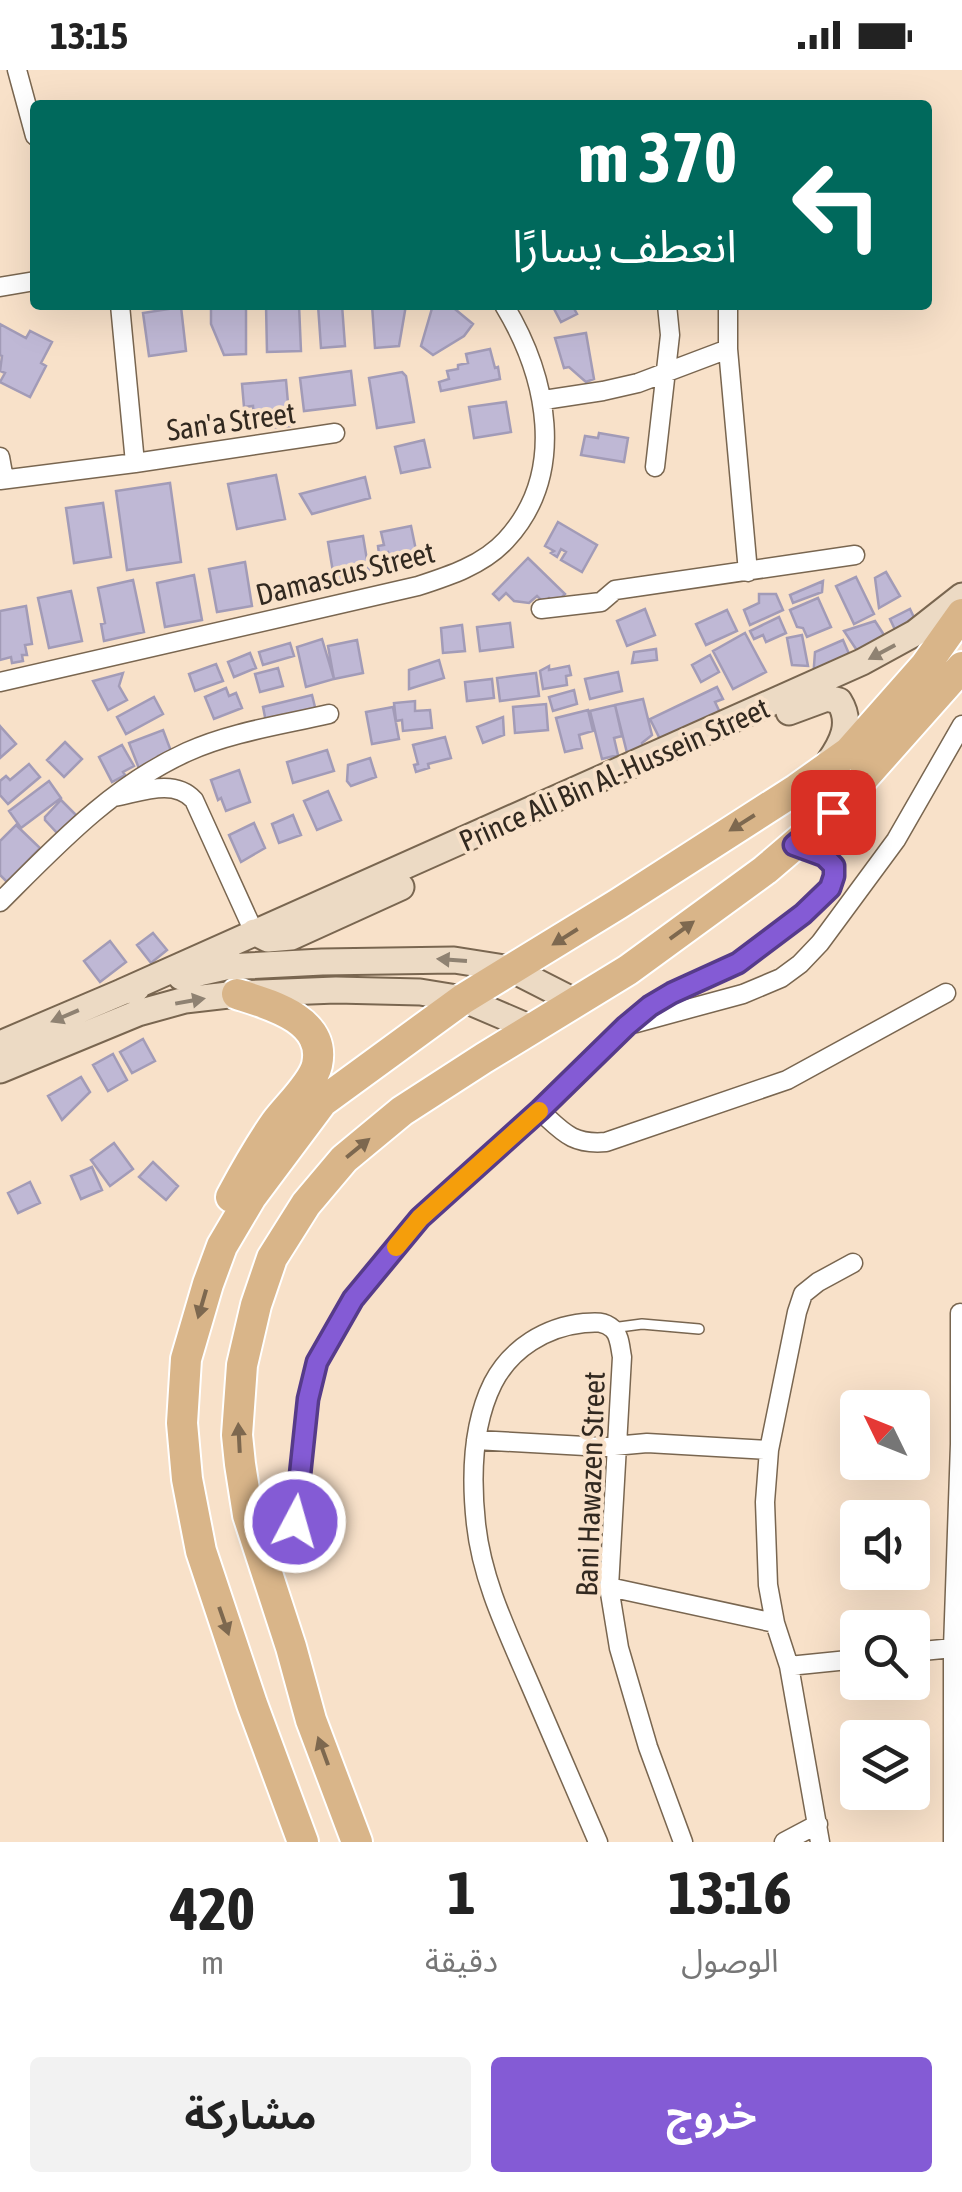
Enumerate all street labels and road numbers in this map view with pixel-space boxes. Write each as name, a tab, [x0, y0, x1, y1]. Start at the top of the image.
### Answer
street label: San'a Street	[165, 395, 297, 447]
street label: Damascus Street	[252, 534, 438, 612]
street label: Prince Ali Bin Al-Hussein Street	[454, 690, 774, 858]
street label: Bani Hawazen Street	[569, 1371, 611, 1597]

